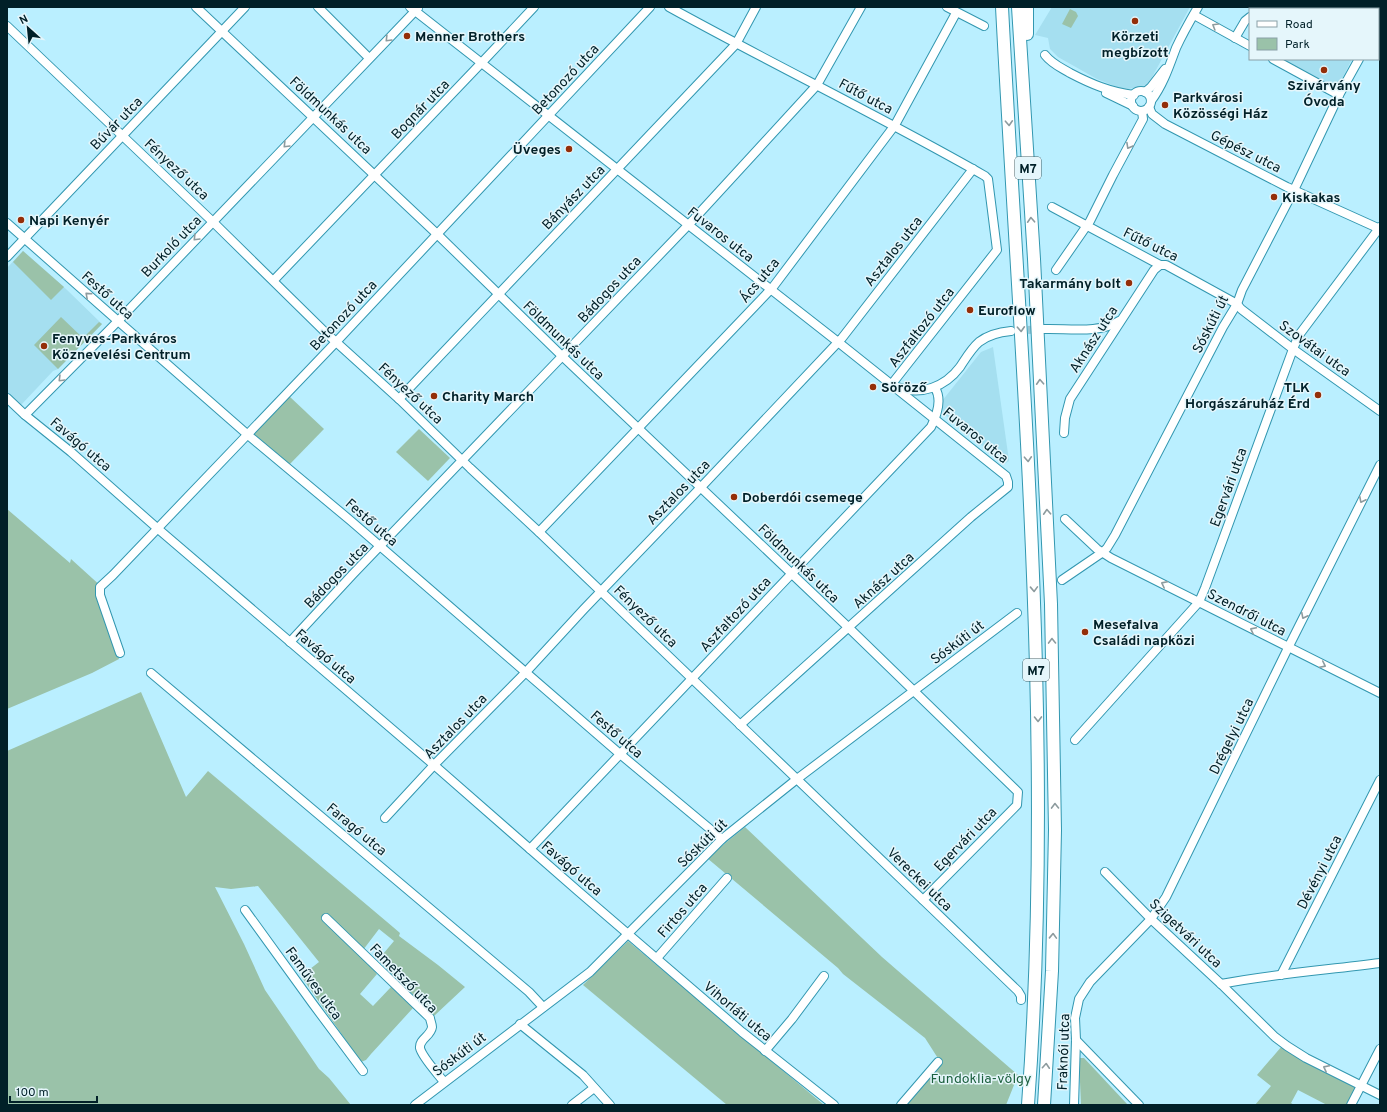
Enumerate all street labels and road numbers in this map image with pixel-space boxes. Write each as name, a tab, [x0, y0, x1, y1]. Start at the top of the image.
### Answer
street label: Betonozó utca	[529, 41, 603, 119]
street label: Földmunkás utca	[285, 74, 375, 159]
street label: Fűtő utca	[835, 76, 895, 119]
street label: Bognár utca	[388, 77, 454, 143]
street label: Búvár utca	[87, 94, 147, 154]
street label: Gépész utca	[1207, 127, 1283, 177]
street label: Fényező utca	[140, 136, 212, 204]
road number: M7	[1015, 157, 1041, 179]
street label: Bányász utca	[539, 162, 609, 234]
street label: Fuvaros utca	[683, 204, 757, 266]
street label: Burkoló utca	[138, 213, 206, 282]
street label: Asztalos utca	[862, 214, 927, 290]
street label: Fűtő utca	[1120, 225, 1181, 266]
street label: Bádogos utca	[575, 253, 645, 327]
street label: Ács utca	[736, 254, 784, 307]
street label: Festő utca	[77, 268, 136, 324]
street label: Betonozó utca	[307, 277, 381, 355]
street label: Aszfaltozó utca	[886, 285, 959, 371]
street label: Sóskúti út	[1190, 293, 1233, 356]
street label: Földmunkás utca	[519, 298, 607, 384]
street label: Aknász utca	[1066, 303, 1122, 376]
street label: Szovátai utca	[1275, 318, 1353, 381]
street label: Fényező utca	[374, 360, 446, 428]
street label: Fuvaros utca	[939, 404, 1011, 468]
street label: Favágó utca	[46, 415, 114, 476]
street label: Egervári utca	[1207, 446, 1252, 529]
street label: Asztalos utca	[644, 457, 714, 529]
street label: Festő utca	[341, 496, 401, 551]
street label: Földmunkás utca	[754, 521, 842, 607]
street label: Bádogos utca	[301, 540, 373, 613]
street label: Aknász utca	[850, 549, 918, 613]
street label: Aszfaltozó utca	[697, 574, 775, 656]
street label: Fényező utca	[610, 582, 680, 652]
street label: Szendrői utca	[1204, 586, 1289, 641]
street label: Sóskúti út	[928, 618, 988, 669]
street label: Favágó utca	[291, 626, 359, 688]
road number: M7	[1023, 659, 1049, 681]
street label: Asztalos utca	[421, 691, 491, 763]
street label: Drégelyi utca	[1207, 696, 1258, 778]
street label: Festő utca	[586, 708, 646, 763]
street label: Faragó utca	[323, 800, 390, 860]
street label: Egervári utca	[931, 804, 1001, 876]
street label: Sóskúti út	[675, 816, 731, 872]
street label: Dévényi utca	[1294, 833, 1346, 913]
street label: Favágó utca	[537, 838, 605, 900]
street label: Vereckei utca	[883, 845, 955, 915]
street label: Firtos utca	[655, 880, 712, 942]
street label: Szigetvári utca	[1145, 896, 1225, 972]
street label: Fametsző utca	[365, 941, 441, 1018]
street label: Faműves utca	[281, 944, 345, 1024]
street label: Vihorláti utca	[699, 979, 775, 1046]
street label: Fraknói utca	[1055, 1013, 1074, 1091]
street label: Sóskúti út	[430, 1030, 490, 1081]

